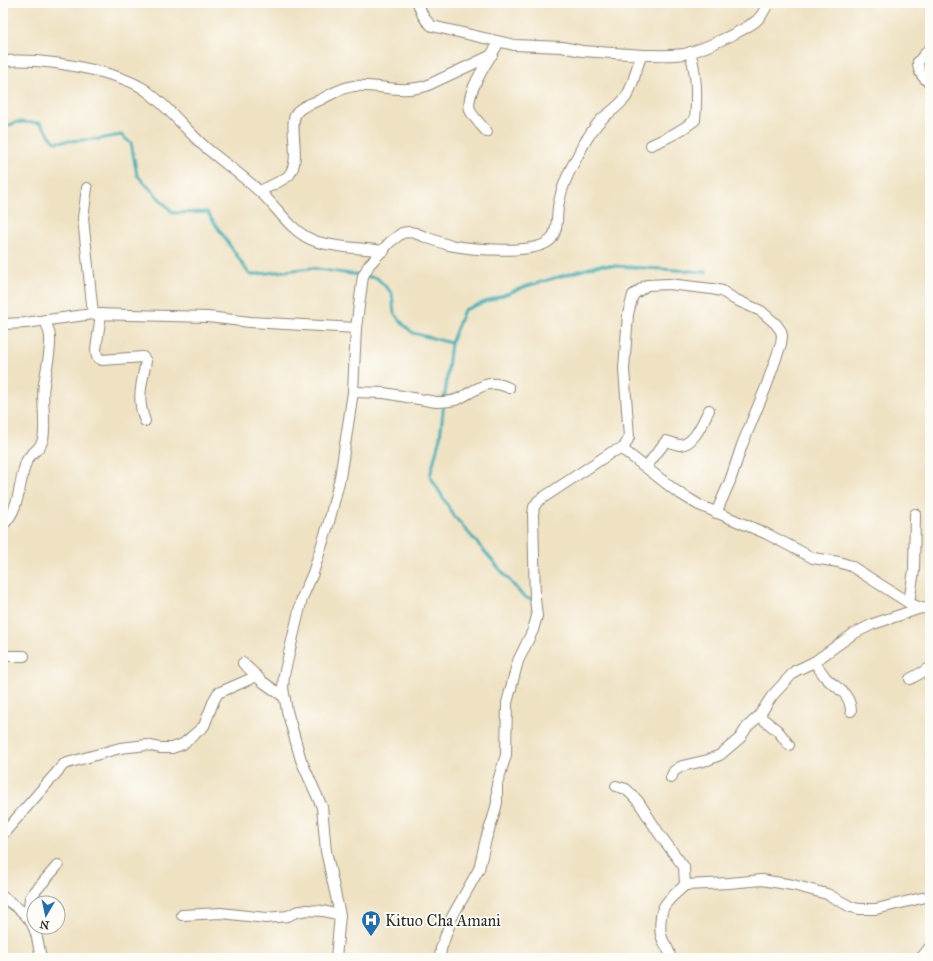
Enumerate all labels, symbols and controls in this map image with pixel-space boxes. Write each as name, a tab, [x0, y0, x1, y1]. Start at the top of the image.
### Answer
north arrow	[26, 895, 66, 935]
hospital icon: Kituo Cha Amani	[360, 909, 382, 937]
place label: Kituo Cha Amani	[385, 911, 501, 930]
text: N	[38, 917, 50, 932]

